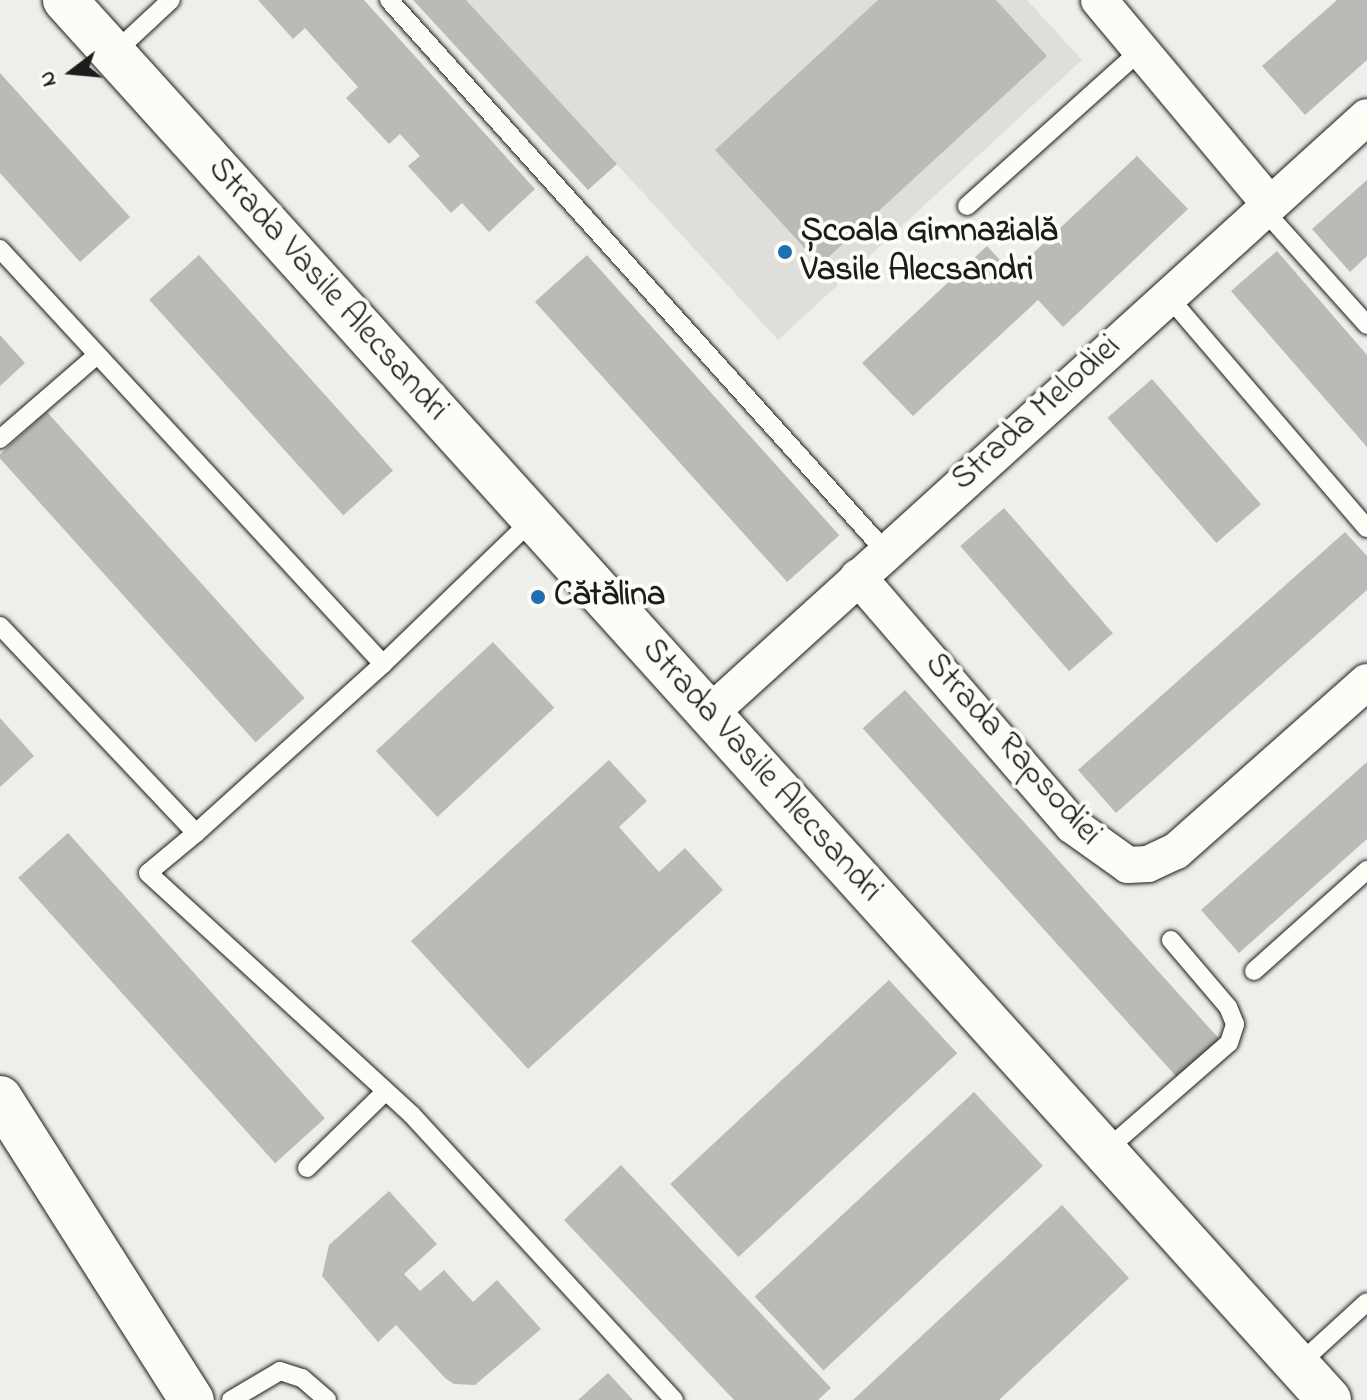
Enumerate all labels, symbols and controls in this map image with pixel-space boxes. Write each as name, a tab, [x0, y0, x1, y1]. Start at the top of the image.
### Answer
north arrow	[32, 32, 112, 112]
text: N	[32, 67, 66, 90]
street label: Strada Vasile Alecsandri	[198, 150, 456, 430]
place label: Școala Gimnazială Vasile Alecsandri	[801, 212, 1057, 292]
marker: Școala Gimnazială Vasile Alecsandri	[776, 243, 794, 261]
street label: Strada Melodiei	[944, 327, 1130, 501]
place label: Cătălina	[554, 577, 665, 617]
marker: Cătălina	[529, 588, 547, 606]
street label: Strada Vasile Alecsandri	[632, 631, 890, 911]
street label: Strada Rapsodiei	[915, 645, 1109, 855]

